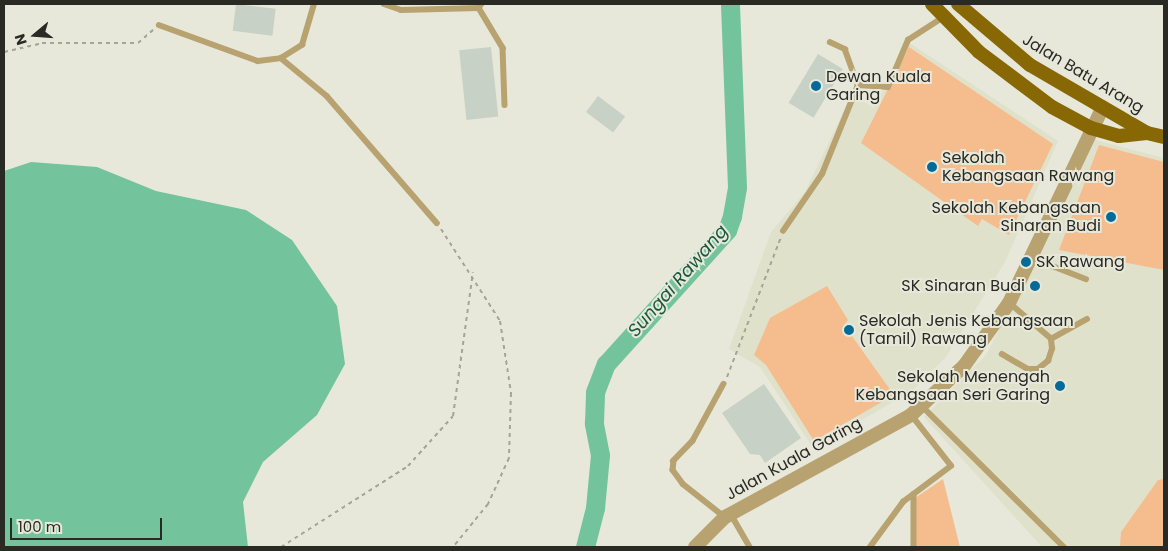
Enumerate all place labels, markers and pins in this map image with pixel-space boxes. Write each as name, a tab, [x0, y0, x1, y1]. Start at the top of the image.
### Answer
place label: Dewan Kuala Garing	[826, 67, 931, 105]
marker: Dewan Kuala Garing	[810, 80, 822, 92]
place label: Sekolah Kebangsaan Rawang	[942, 148, 1114, 186]
marker: Sekolah Kebangsaan Rawang	[926, 161, 938, 173]
place label: Sekolah Kebangsaan Sinaran Budi	[932, 198, 1101, 236]
marker: Sekolah Kebangsaan Sinaran Budi	[1105, 211, 1117, 223]
place label: SK Rawang	[1036, 252, 1125, 272]
marker: SK Rawang	[1020, 256, 1032, 268]
place label: SK Sinaran Budi	[901, 276, 1025, 296]
marker: SK Sinaran Budi	[1029, 280, 1041, 292]
place label: Sekolah Jenis Kebangsaan (Tamil) Rawang	[859, 311, 1074, 349]
marker: Sekolah Jenis Kebangsaan (Tamil) Rawang	[843, 324, 855, 336]
place label: Sekolah Menengah Kebangsaan Seri Garing	[856, 367, 1050, 405]
marker: Sekolah Menengah Kebangsaan Seri Garing	[1054, 380, 1066, 392]

